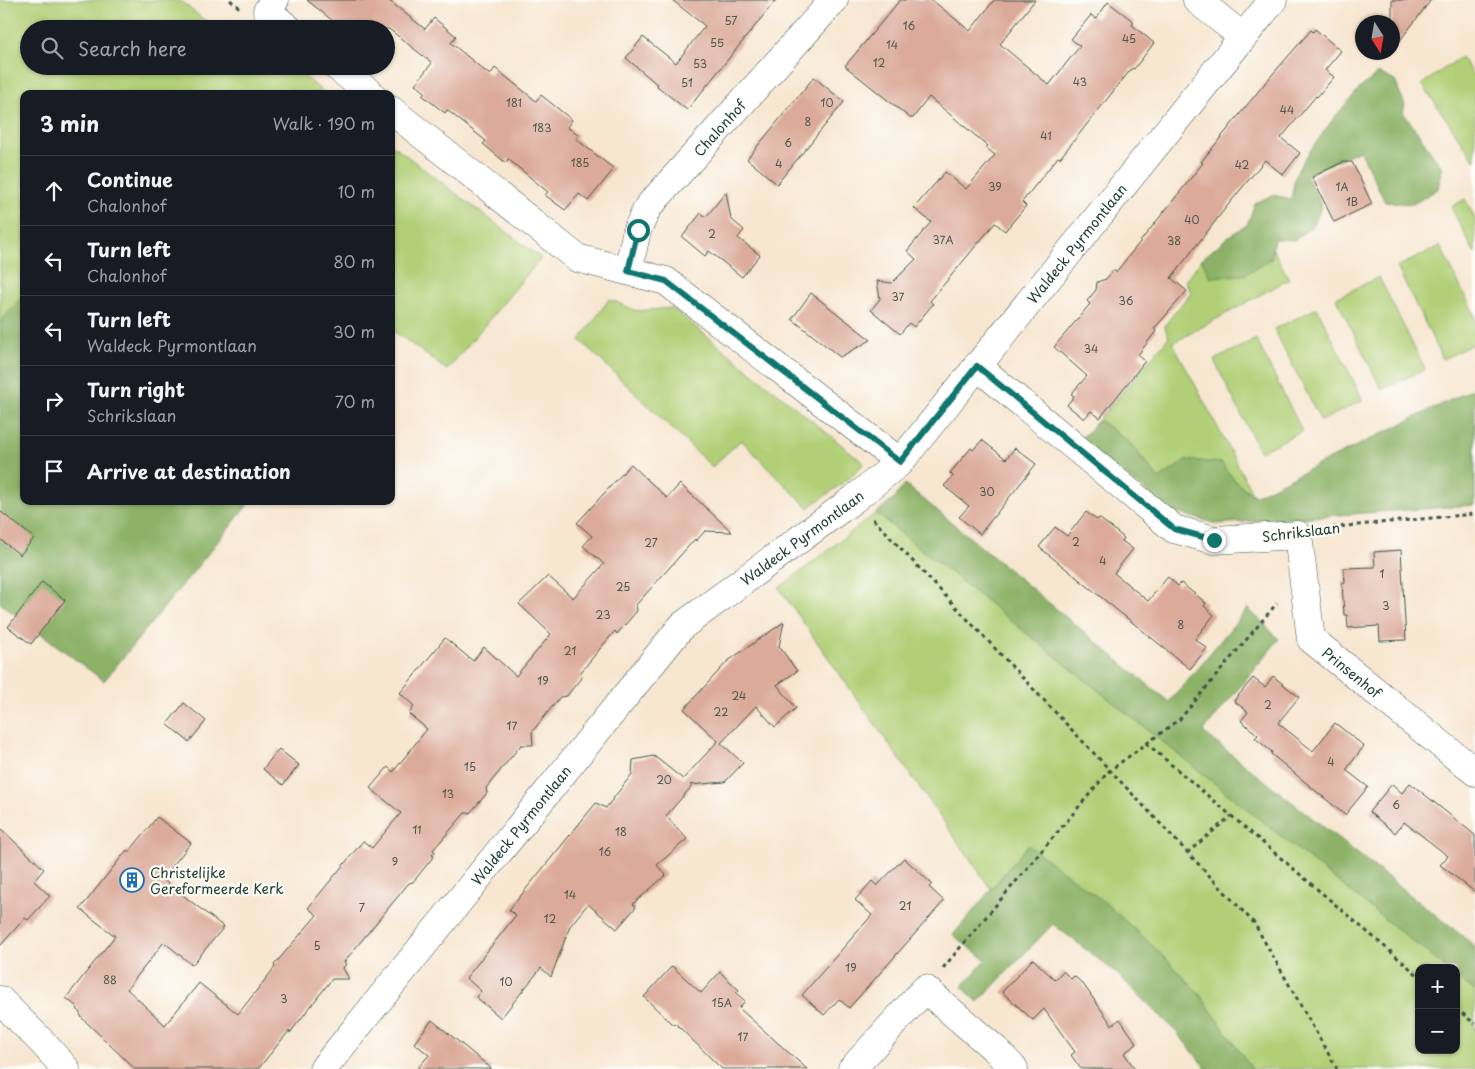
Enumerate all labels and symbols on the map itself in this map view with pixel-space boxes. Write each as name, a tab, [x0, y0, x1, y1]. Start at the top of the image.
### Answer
house number: 57	[724, 12, 738, 29]
north arrow	[1355, 15, 1400, 60]
house number: 16	[903, 17, 916, 34]
house number: 45	[1122, 30, 1136, 47]
house number: 55	[710, 34, 724, 51]
house number: 14	[886, 36, 898, 53]
house number: 12	[873, 54, 886, 71]
house number: 53	[693, 55, 707, 72]
house number: 43	[1073, 73, 1087, 90]
house number: 51	[681, 74, 693, 91]
house number: 181	[506, 94, 522, 111]
street label: Chalonhof	[688, 94, 751, 161]
house number: 10	[821, 94, 833, 111]
house number: 44	[1280, 101, 1294, 118]
house number: 8	[805, 113, 812, 130]
house number: 183	[532, 119, 552, 136]
house number: 41	[1040, 127, 1052, 144]
house number: 6	[784, 134, 792, 151]
house number: 185	[571, 154, 589, 171]
house number: 4	[775, 155, 783, 172]
house number: 42	[1235, 156, 1250, 173]
house number: 39	[988, 178, 1002, 195]
house number: 1A	[1336, 178, 1348, 195]
street label: Waldeck Pyrmontlaan	[1022, 179, 1131, 308]
house number: 1B	[1346, 193, 1358, 210]
house number: 40	[1184, 211, 1200, 228]
route start	[627, 219, 650, 242]
house number: 2	[708, 225, 716, 242]
house number: 37A	[932, 231, 954, 248]
house number: 38	[1167, 232, 1181, 249]
house number: 37	[892, 288, 905, 305]
house number: 36	[1119, 292, 1134, 309]
house number: 34	[1084, 340, 1098, 357]
house number: 30	[979, 483, 995, 500]
street label: Waldeck Pyrmontlaan	[736, 485, 868, 590]
street label: Schrikslaan	[1261, 517, 1341, 547]
route end	[1203, 529, 1226, 552]
house number: 2	[1072, 533, 1080, 550]
house number: 27	[644, 534, 658, 551]
house number: 4	[1099, 552, 1107, 569]
house number: 1	[1380, 565, 1385, 582]
house number: 25	[616, 578, 630, 595]
house number: 3	[1382, 597, 1390, 614]
house number: 23	[596, 606, 610, 623]
house number: 8	[1178, 616, 1185, 633]
house number: 21	[564, 642, 576, 659]
street label: Prinsenhof	[1318, 642, 1387, 704]
house number: 19	[537, 672, 549, 689]
house number: 24	[732, 687, 746, 704]
house number: 2	[1264, 696, 1272, 713]
house number: 22	[714, 703, 728, 720]
house number: 17	[507, 717, 518, 734]
house number: 4	[1327, 753, 1335, 770]
house number: 15	[464, 758, 476, 775]
street label: Waldeck Pyrmontlaan	[466, 761, 576, 889]
house number: 20	[656, 771, 672, 788]
house number: 13	[442, 785, 454, 802]
house number: 6	[1392, 796, 1400, 813]
house number: 11	[412, 821, 422, 838]
house number: 18	[615, 823, 627, 840]
house number: 16	[599, 843, 612, 860]
house number: 9	[392, 853, 398, 870]
place label: Christelijke Gereformeerde Kerk	[150, 862, 284, 899]
building icon: Christelijke Gereformeerde Kerk	[119, 867, 145, 893]
house number: 14	[564, 886, 576, 903]
house number: 21	[899, 897, 911, 914]
house number: 7	[359, 899, 365, 916]
house number: 12	[544, 910, 557, 927]
house number: 5	[313, 937, 321, 954]
house number: 19	[845, 959, 857, 976]
house number: 88	[103, 971, 117, 988]
house number: 10	[500, 973, 512, 990]
house number: 3	[280, 990, 288, 1007]
house number: 15A	[712, 994, 732, 1011]
house number: 17	[738, 1028, 749, 1045]

